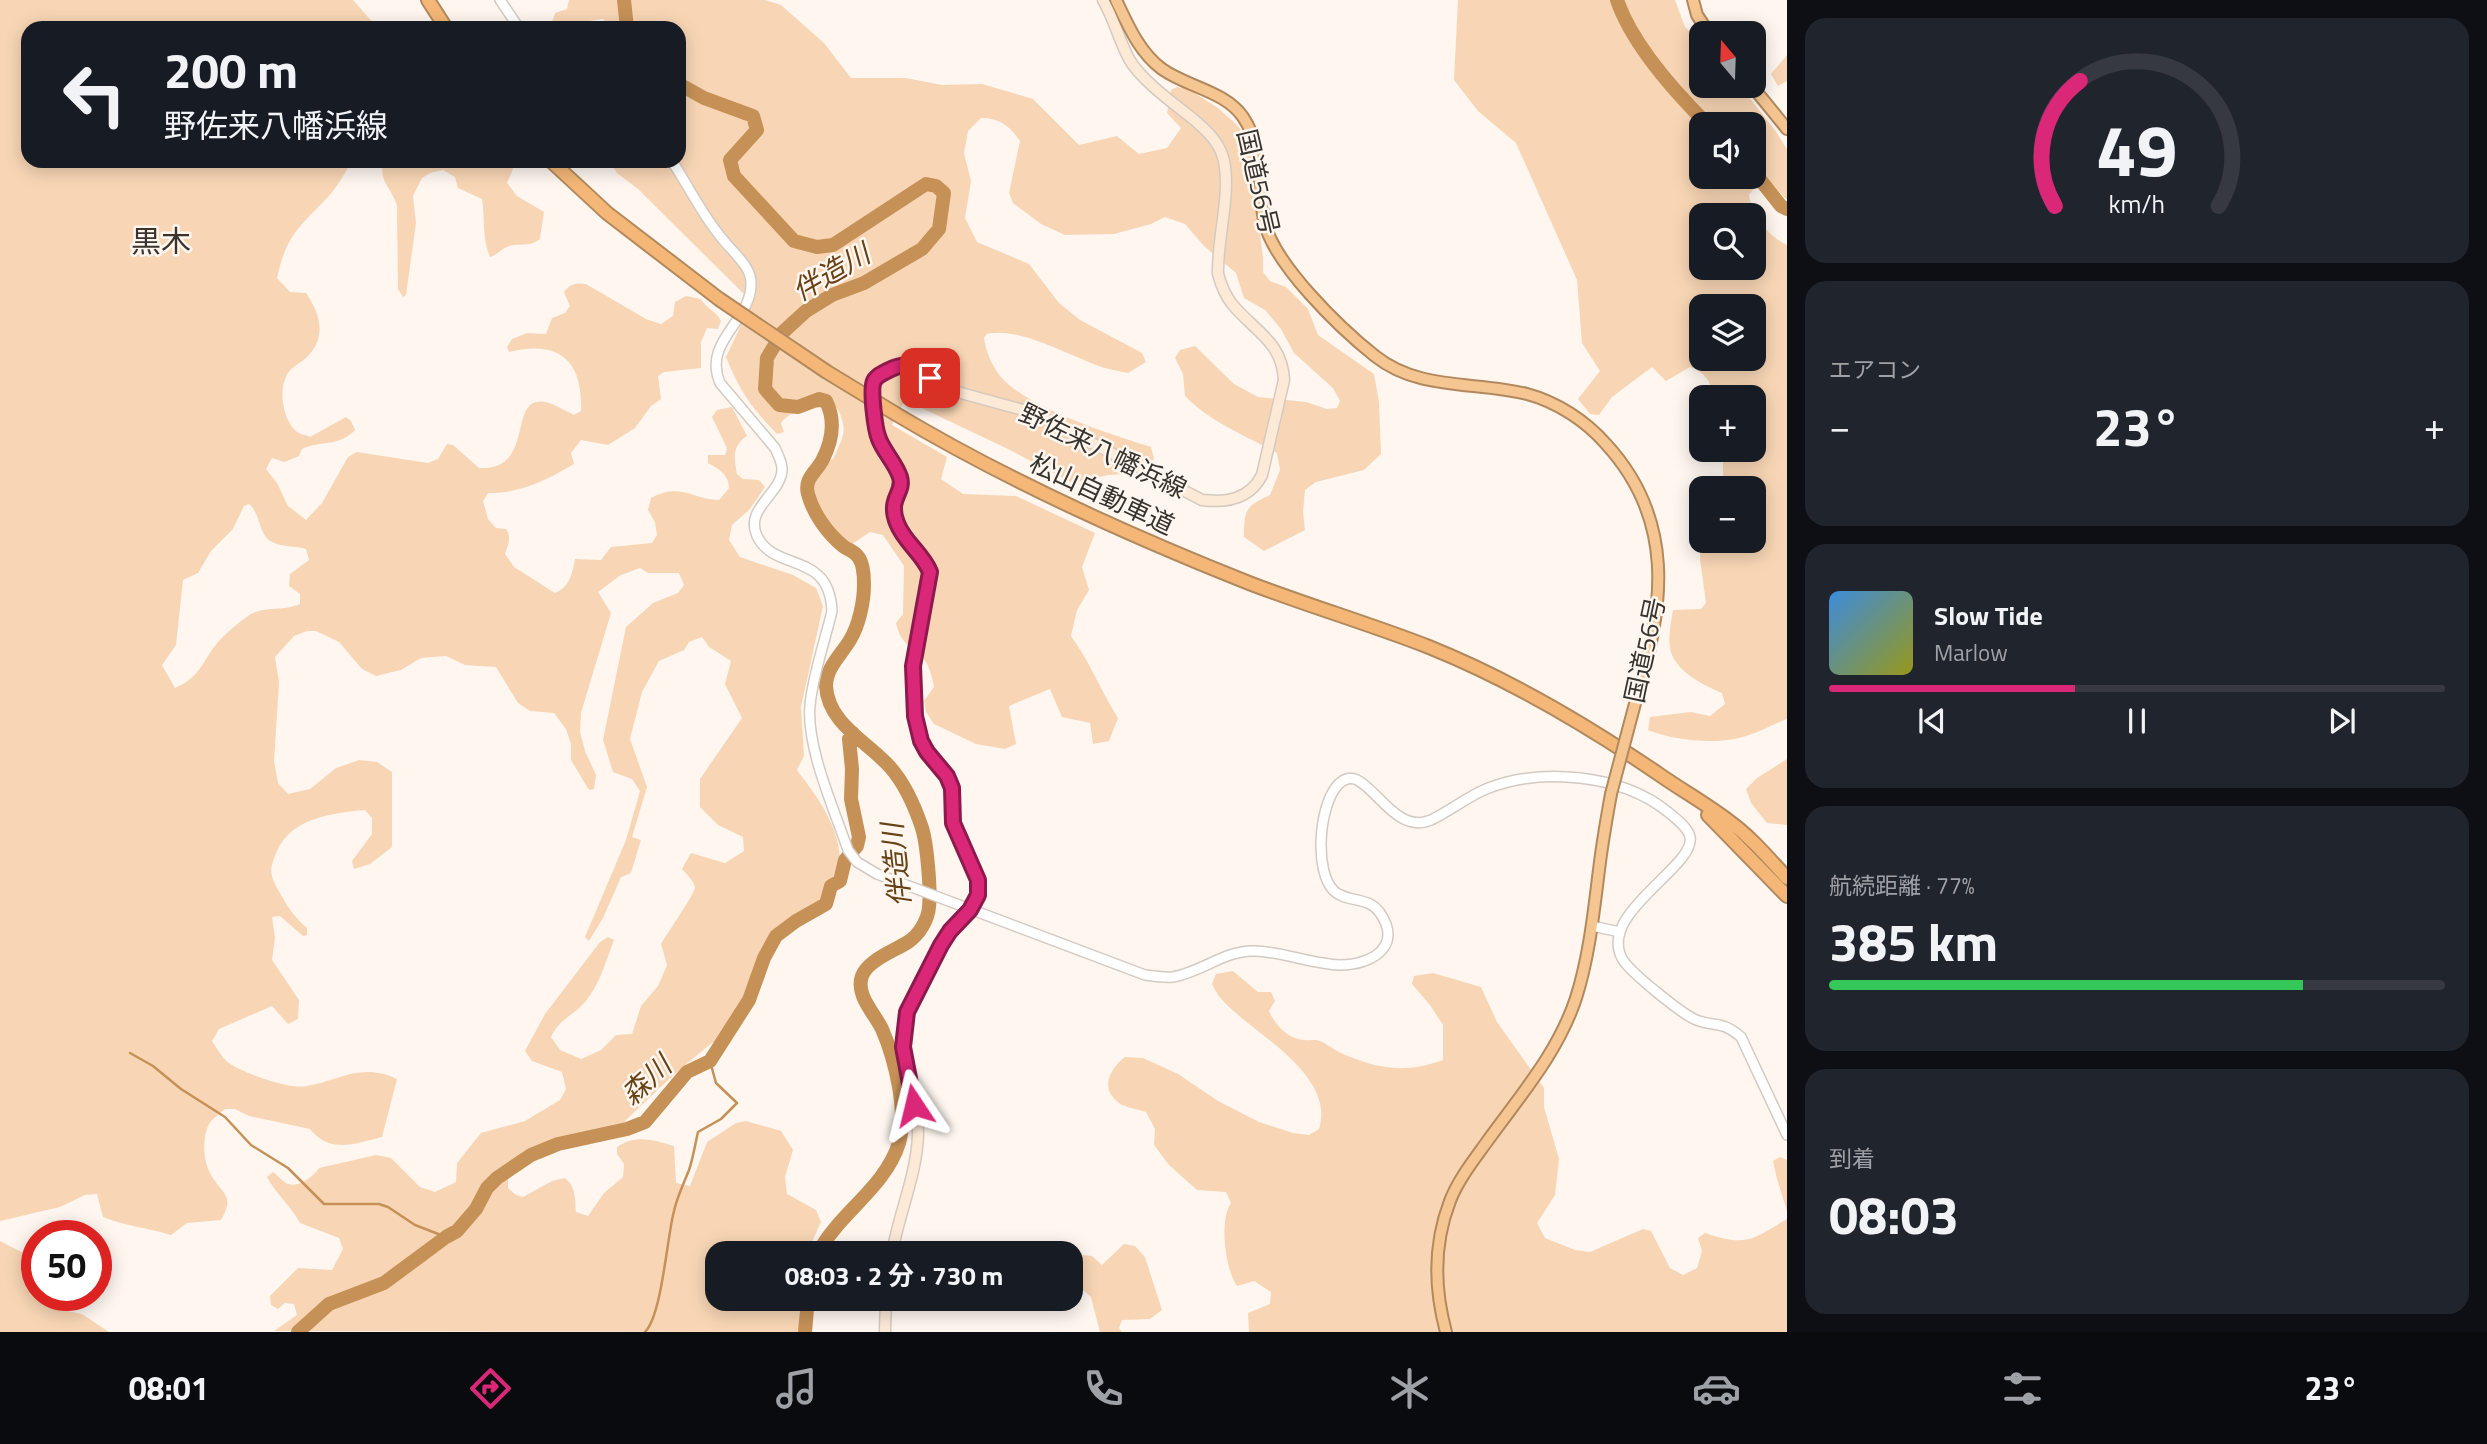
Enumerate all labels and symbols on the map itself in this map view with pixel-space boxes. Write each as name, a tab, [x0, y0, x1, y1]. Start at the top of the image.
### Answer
north arrow	[1689, 21, 1766, 98]
street label: 国道56号	[1227, 125, 1290, 238]
district label: 黒木	[131, 218, 191, 264]
water label: 伴造川	[784, 230, 880, 311]
pin	[900, 348, 960, 408]
street label: 野佐来八幡浜線	[1013, 393, 1194, 508]
street label: 松山自動車道	[1023, 443, 1181, 544]
street label: 国道56号	[1614, 593, 1675, 706]
water label: 伴造川	[869, 818, 921, 909]
water label: 森川	[611, 1043, 683, 1114]
position arrow	[877, 1068, 951, 1142]
speed limit sign: 50	[21, 1220, 112, 1311]

